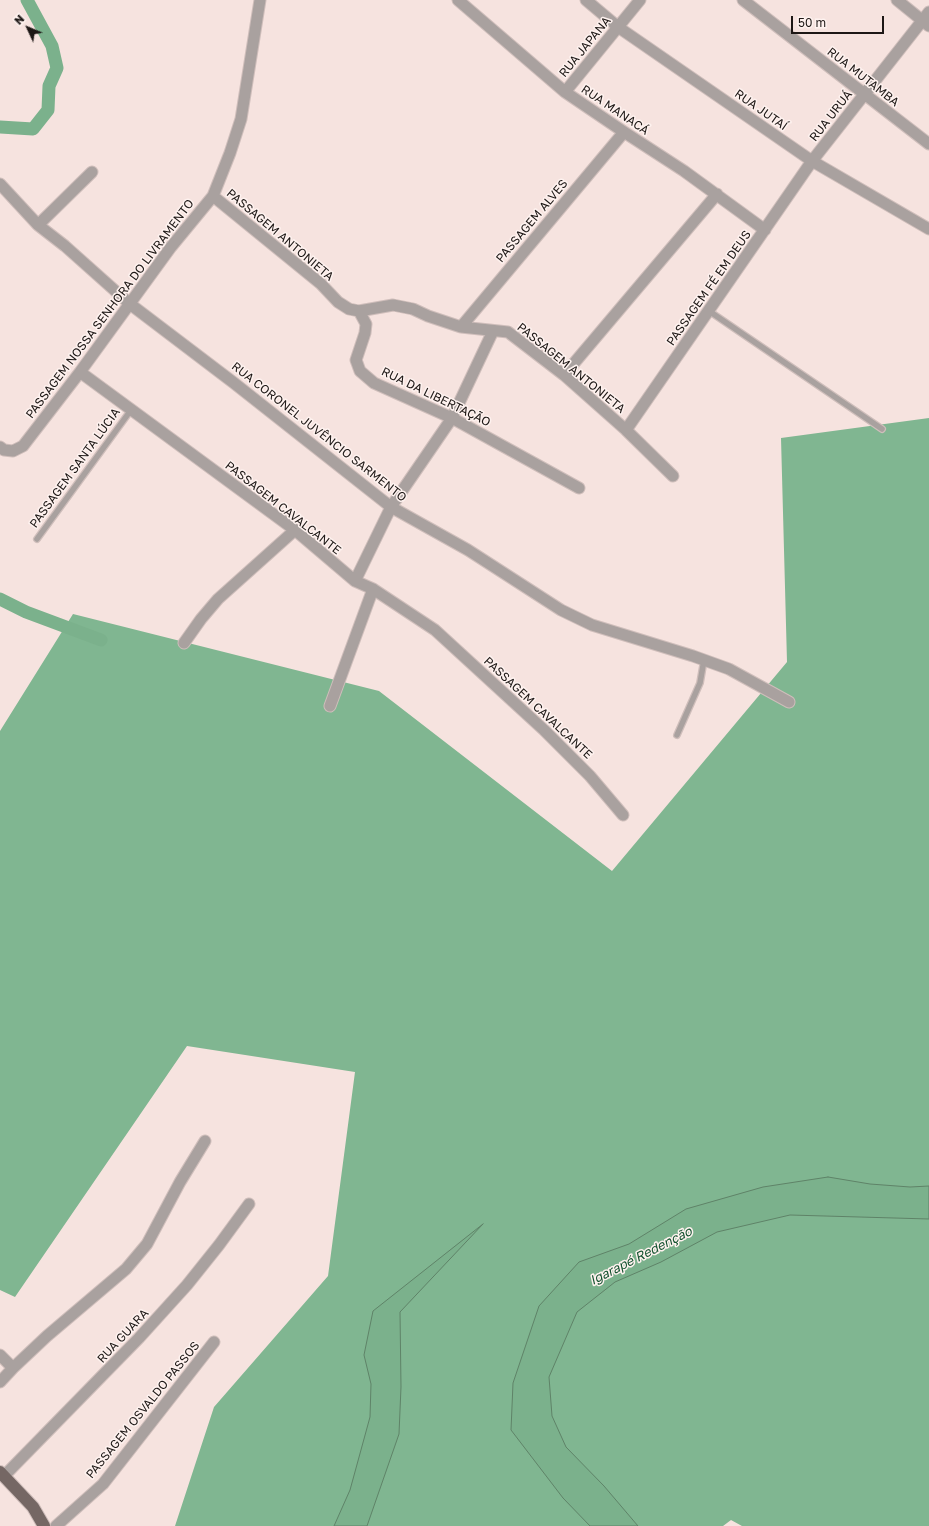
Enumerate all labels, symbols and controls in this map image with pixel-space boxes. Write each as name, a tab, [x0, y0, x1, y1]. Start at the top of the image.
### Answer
north arrow	[8, 8, 48, 48]
scale bar	[793, 8, 886, 34]
text: N	[11, 12, 27, 27]
street label: RUA JAPANA	[556, 14, 614, 80]
text: 50 m	[798, 15, 826, 30]
street label: RUA MUTAMBA	[824, 44, 902, 110]
street label: RUA MANACÁ	[578, 82, 652, 138]
street label: RUA JUTAÍ	[732, 87, 790, 133]
street label: RUA URUÁ	[807, 88, 855, 144]
street label: PASSAGEM ALVES	[493, 177, 571, 265]
street label: PASSAGEM ANTONIETA	[224, 186, 336, 284]
street label: PASSAGEM NOSSA SENHORA DO LIVRAMENTO	[23, 197, 197, 421]
street label: PASSAGEM FÉ EM DEUS	[664, 228, 754, 348]
street label: PASSAGEM ANTONIETA	[514, 320, 628, 416]
street label: RUA CORONEL JUVÊNCIO SARMENTO	[229, 359, 409, 505]
street label: RUA DA LIBERTAÇÃO	[379, 364, 493, 430]
street label: PASSAGEM SANTA LÚCIA	[27, 405, 123, 531]
street label: PASSAGEM CAVALCANTE	[222, 458, 344, 558]
street label: PASSAGEM CAVALCANTE	[481, 654, 595, 762]
water label: Igarapé Redenção	[587, 1224, 695, 1288]
street label: RUA GUARA	[94, 1306, 152, 1366]
street label: PASSAGEM OSVALDO PASSOS	[83, 1339, 203, 1481]

